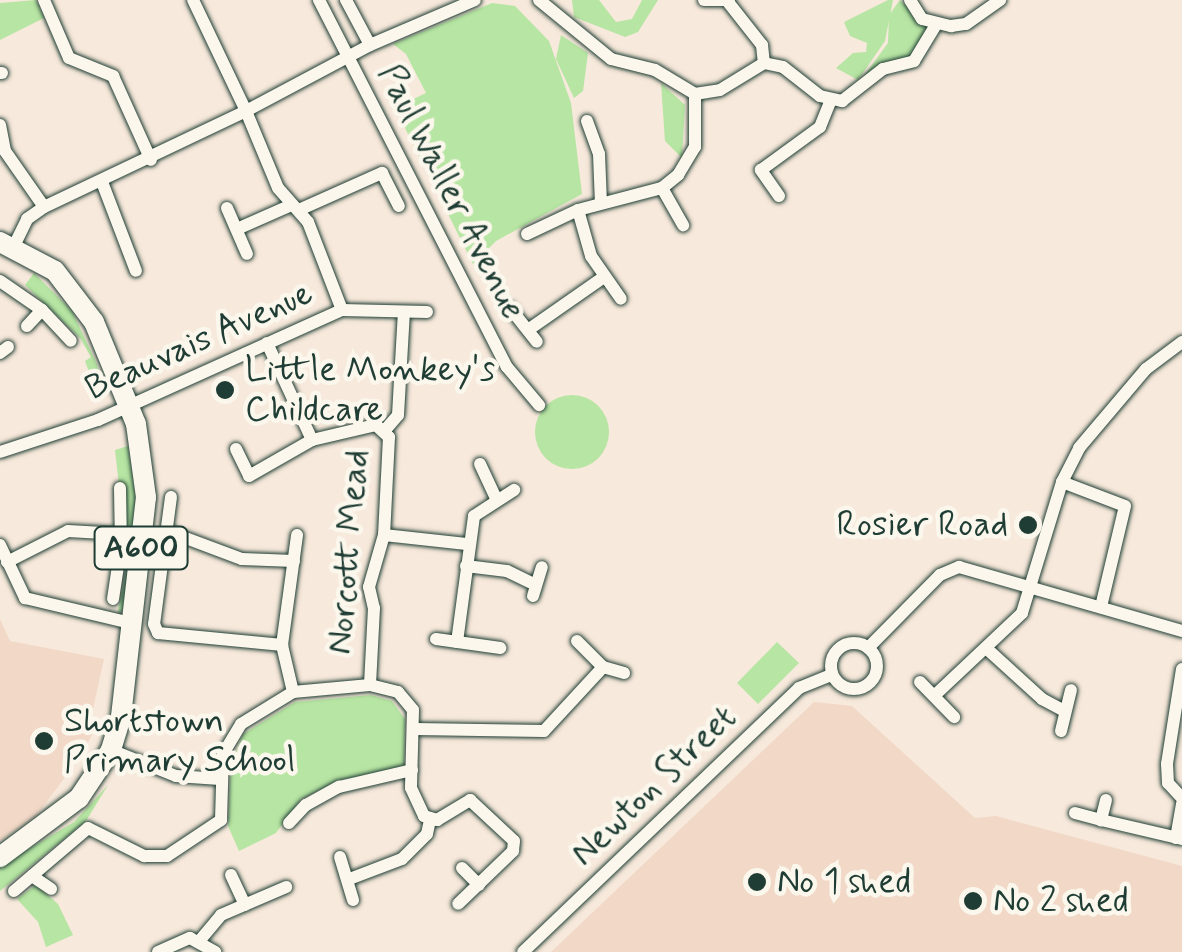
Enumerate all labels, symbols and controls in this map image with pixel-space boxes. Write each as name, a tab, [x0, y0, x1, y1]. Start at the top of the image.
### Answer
street label: Paul Waller Avenue	[368, 56, 534, 328]
street label: Beauvais Avenue	[75, 270, 323, 412]
place label: Little Monkey's Childcare	[245, 349, 484, 431]
marker: Little Monkey's Childcare	[214, 379, 236, 401]
street label: Norcott Mead	[319, 448, 379, 656]
place label: Rosier Road	[837, 504, 1008, 546]
marker: Rosier Road	[1017, 514, 1039, 536]
road number: A600	[94, 521, 188, 575]
street label: Newton Street	[561, 695, 747, 877]
place label: Shortstown Primary School	[64, 700, 295, 782]
marker: Shortstown Primary School	[33, 730, 55, 752]
place label: No 1 shed	[777, 861, 911, 903]
marker: No 1 shed	[746, 871, 768, 893]
place label: No 2 shed	[993, 880, 1129, 922]
marker: No 2 shed	[962, 890, 984, 912]

